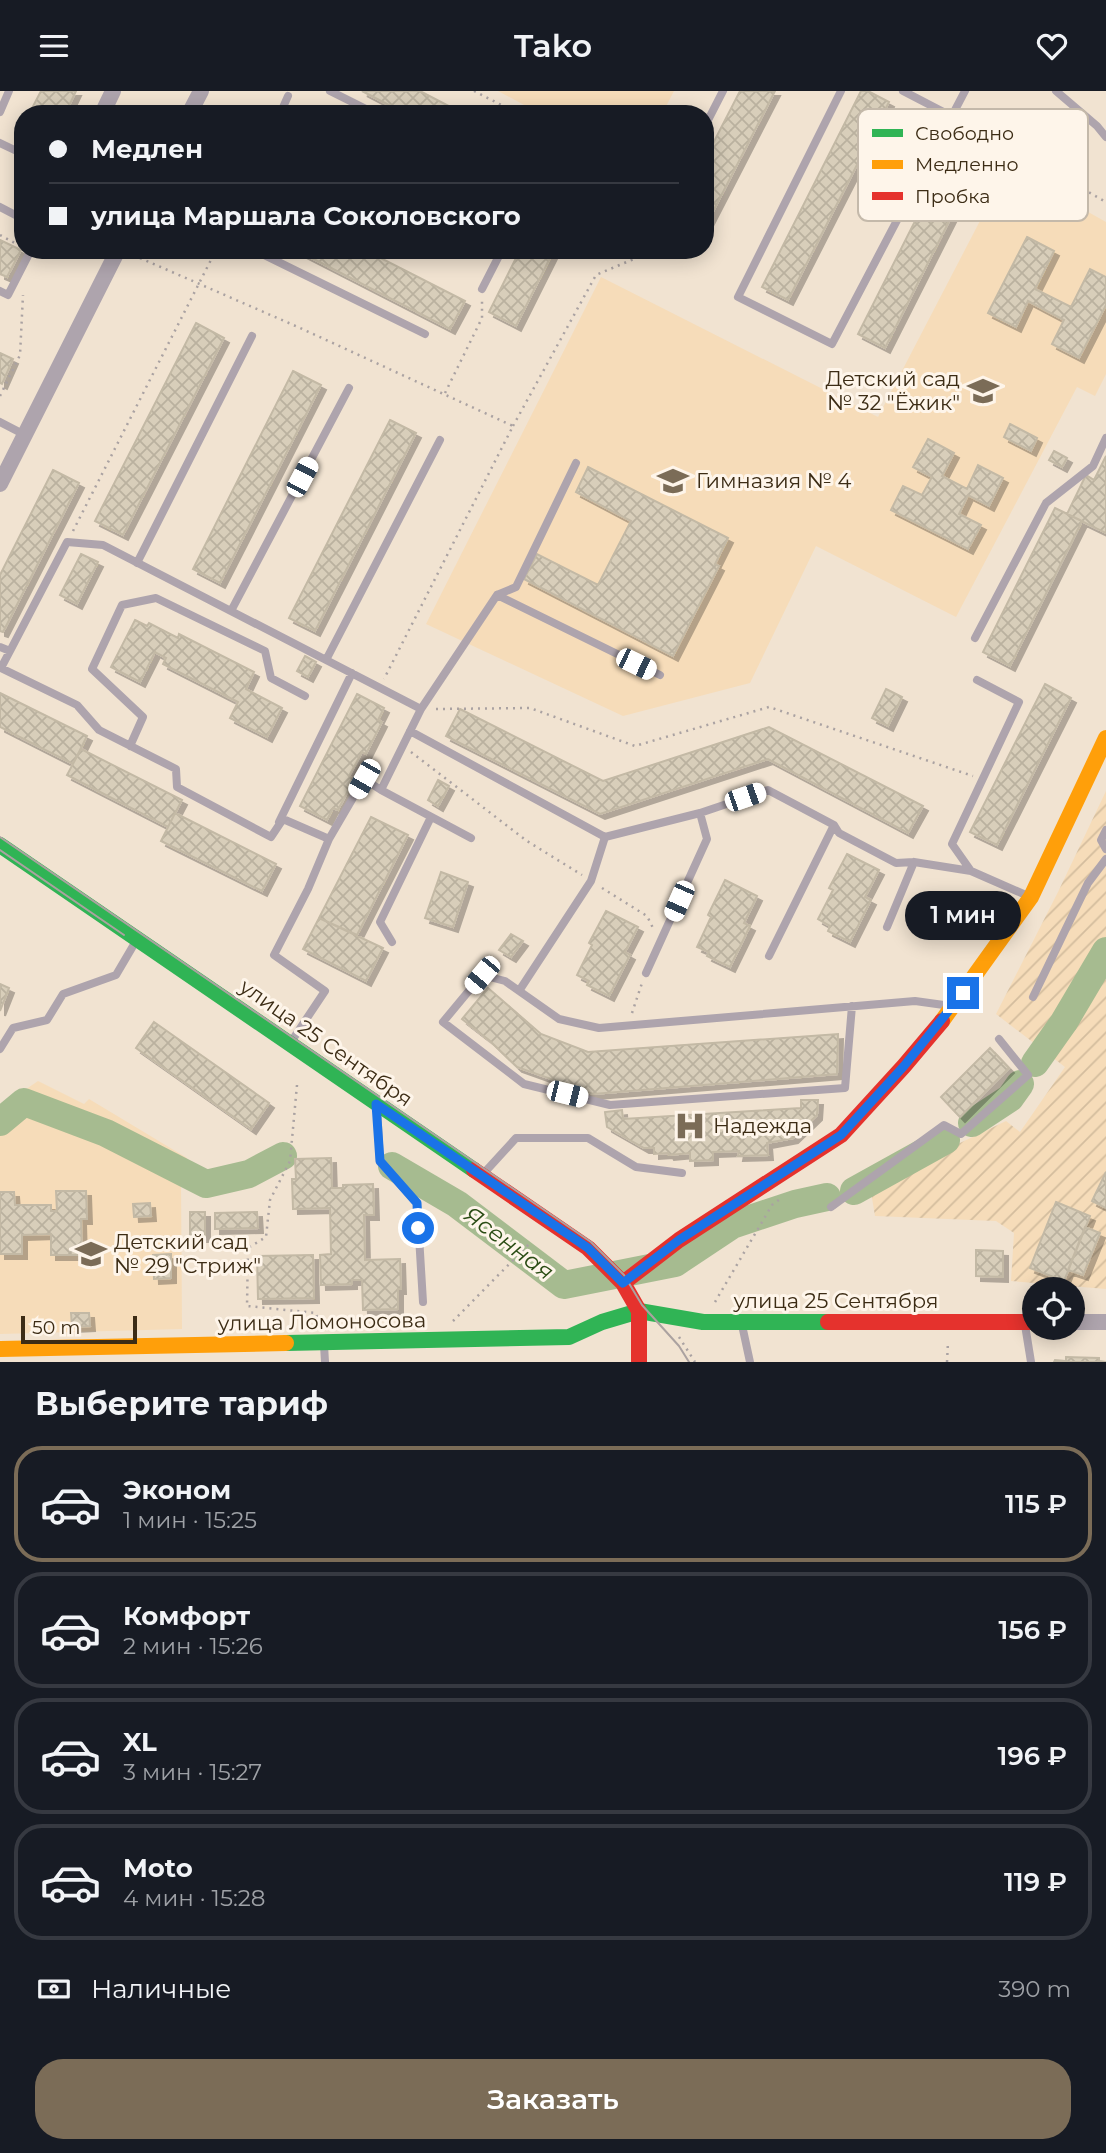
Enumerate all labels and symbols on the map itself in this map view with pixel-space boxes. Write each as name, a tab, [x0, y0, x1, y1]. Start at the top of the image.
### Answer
legend	[858, 109, 1088, 221]
text: Свободно	[915, 122, 1014, 145]
text: Медленно	[915, 153, 1019, 176]
text: Пробка	[915, 185, 990, 208]
place label: Детский сад № 32 "Ёжик"	[826, 366, 960, 415]
school or university icon: Детский сад № 32 "Ёжик"	[966, 374, 1000, 408]
car	[283, 454, 322, 500]
school or university icon: Гимназия № 4	[656, 464, 690, 498]
place label: Гимназия № 4	[696, 468, 852, 493]
car	[613, 645, 660, 683]
car	[345, 756, 384, 802]
car	[722, 780, 769, 814]
car	[661, 878, 698, 924]
callout: 1 мин	[905, 891, 1021, 941]
car	[461, 952, 504, 998]
street label: улица 25 Сентября	[234, 973, 417, 1112]
route end	[947, 977, 979, 1009]
car	[545, 1079, 590, 1109]
hospital icon: Надежда	[673, 1109, 707, 1143]
place label: Надежда	[713, 1113, 812, 1138]
water label: Ясенная	[459, 1200, 559, 1286]
route start	[402, 1212, 434, 1244]
place label: Детский сад № 29 "Стриж"	[114, 1229, 261, 1278]
school or university icon: Детский сад № 29 "Стриж"	[74, 1237, 108, 1271]
street label: улица 25 Сентября	[732, 1288, 939, 1313]
street label: улица Ломоносова	[217, 1307, 426, 1336]
scale bar	[21, 1313, 136, 1345]

